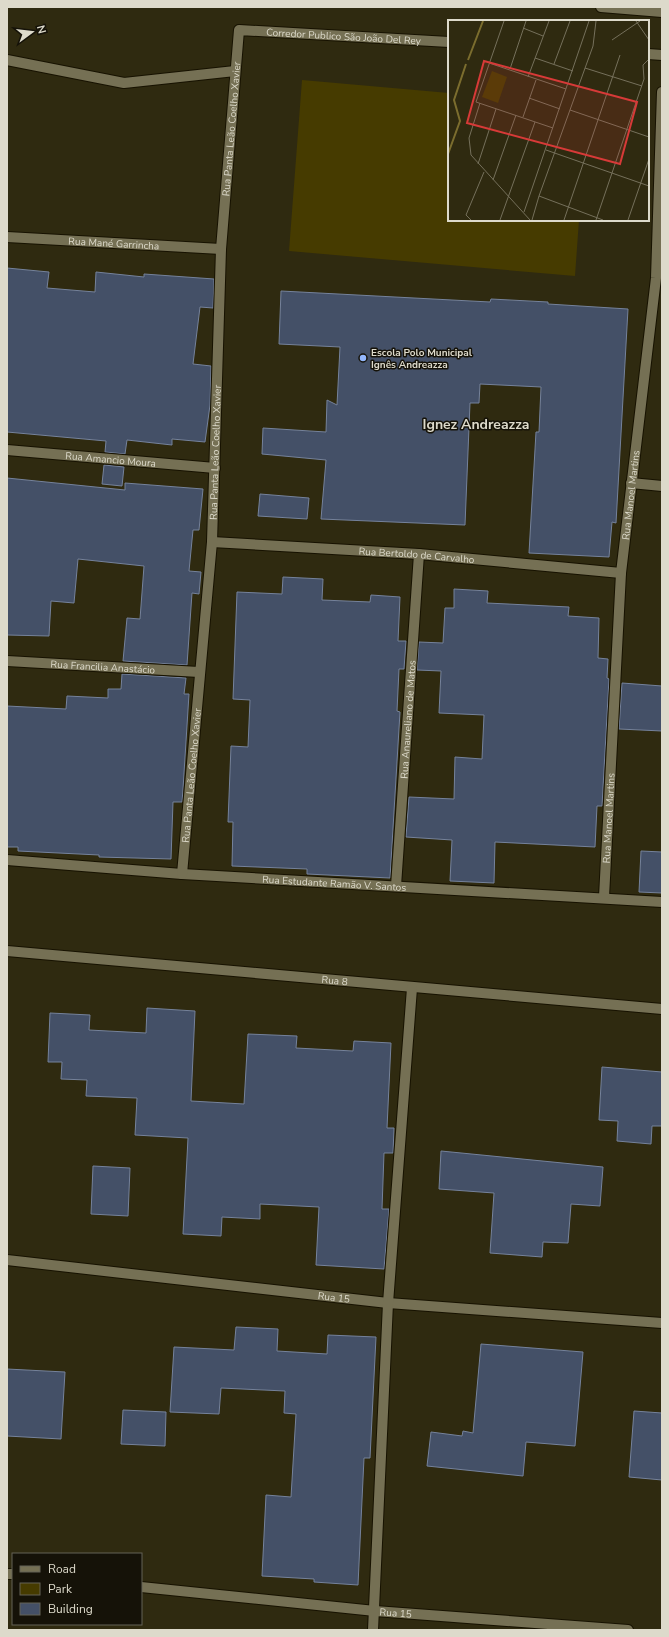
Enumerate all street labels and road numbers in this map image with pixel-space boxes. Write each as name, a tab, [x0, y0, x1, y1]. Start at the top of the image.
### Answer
street label: Corredor Publico São João Del Rey	[266, 26, 422, 48]
street label: Rua Panta Leão Coelho Xavier	[219, 61, 244, 197]
street label: Rua Mané Garrincha	[68, 234, 160, 254]
street label: Rua Panta Leão Coelho Xavier	[207, 384, 225, 520]
street label: Rua Amancio Moura	[65, 449, 156, 471]
street label: Rua Manoel Martins	[619, 449, 644, 541]
street label: Rua Bertoldo de Carvalho	[358, 545, 476, 567]
street label: Rua Francilia Anastácio	[50, 658, 156, 677]
street label: Rua Anaureliano de Matos	[397, 659, 420, 779]
street label: Rua Panta Leão Coelho Xavier	[179, 707, 205, 843]
street label: Rua Manoel Martins	[600, 773, 619, 864]
street label: Rua Estudante Ramão V. Santos	[262, 873, 407, 895]
street label: Rua 8	[321, 973, 348, 989]
street label: Rua 15	[317, 1289, 351, 1307]
street label: Rua 15	[379, 1605, 412, 1622]

